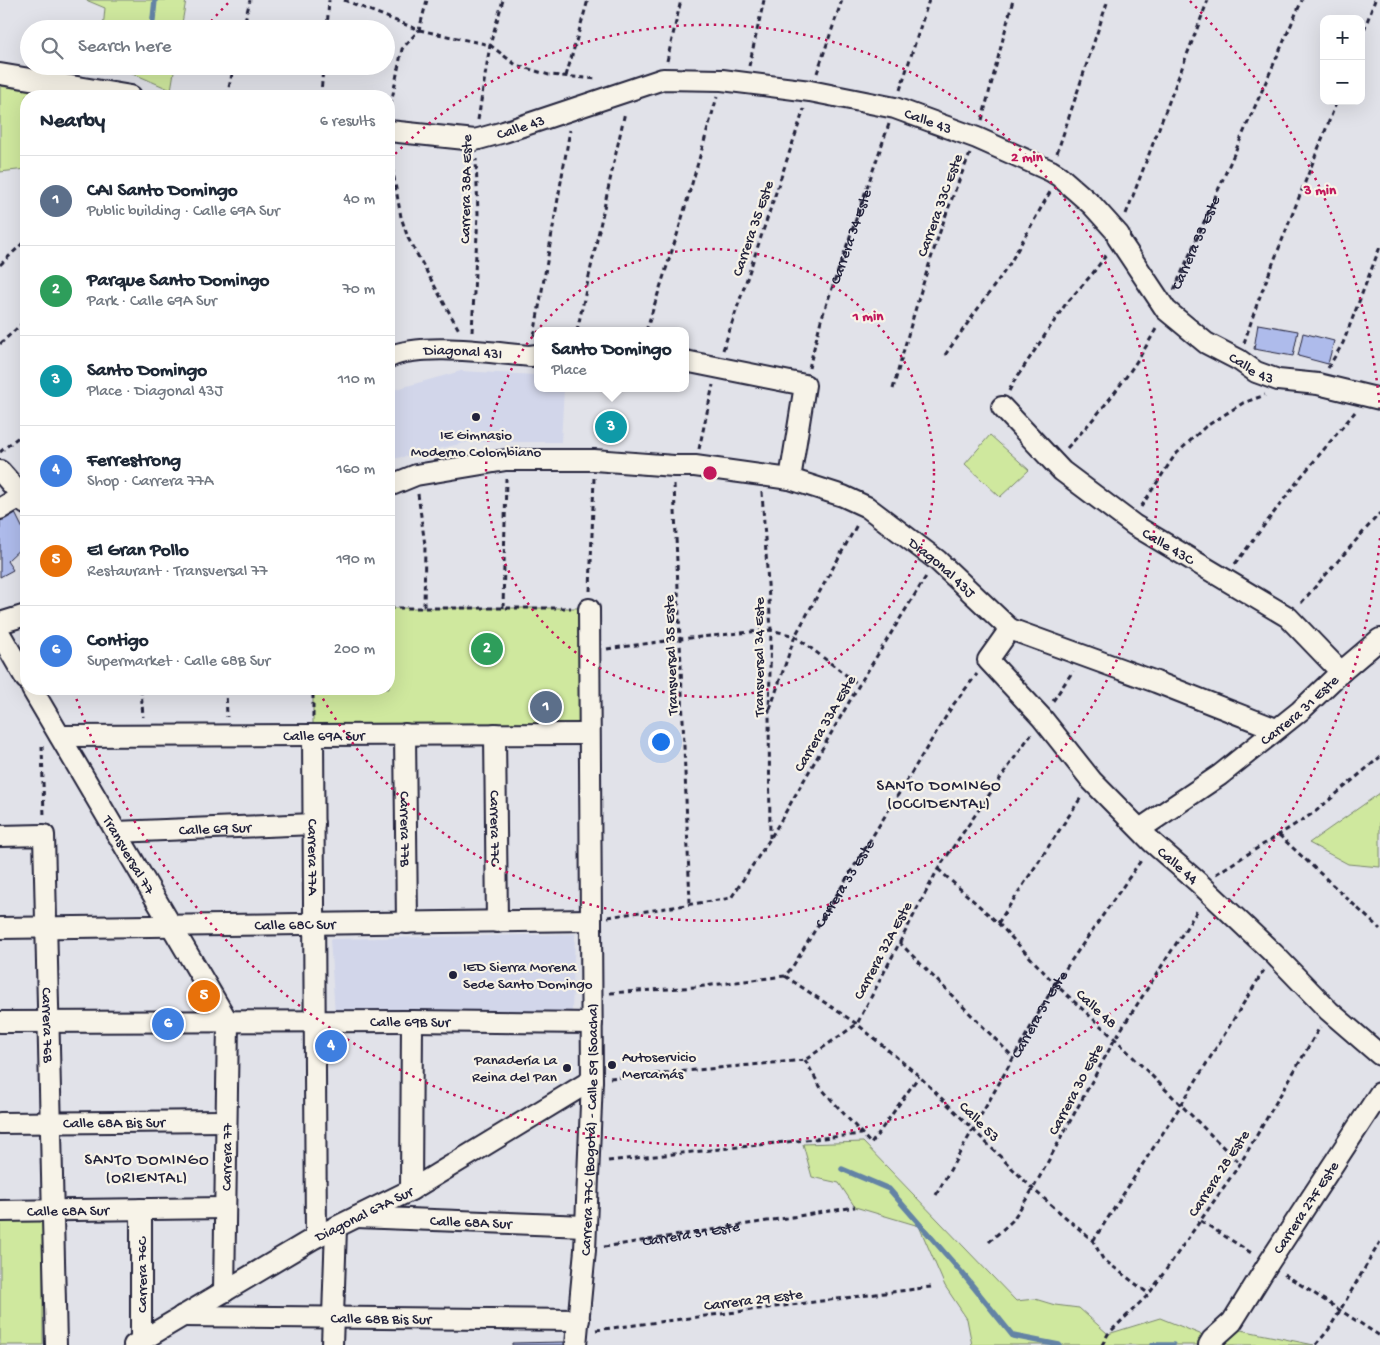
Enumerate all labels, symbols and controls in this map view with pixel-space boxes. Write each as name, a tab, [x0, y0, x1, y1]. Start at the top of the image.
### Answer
map controls	[1320, 15, 1365, 105]
button: +	[1320, 15, 1365, 60]
search box	[20, 20, 395, 75]
icon: search	[38, 34, 66, 62]
text: Search here	[78, 36, 172, 59]
button: −	[1320, 60, 1365, 105]
street label: Calle 43	[901, 105, 954, 139]
text: Nearby	[40, 110, 105, 135]
street label: Calle 43	[495, 112, 548, 145]
text: 6 results	[320, 113, 375, 132]
street label: Carrera 38A Este	[457, 134, 477, 244]
text: 2 min	[1011, 149, 1044, 167]
street label: Carrera 33C Este	[914, 152, 968, 260]
street label: Carrera 35 Este	[729, 178, 779, 279]
text: CAI Santo Domingo	[87, 180, 238, 203]
text: 3 min	[1303, 182, 1337, 200]
street label: Carrera 34 Este	[827, 187, 877, 287]
text: 1	[53, 191, 59, 210]
text: 40 m	[343, 191, 375, 210]
street label: Carrera 33 Este	[1168, 194, 1225, 293]
text: Public building · Calle 69A Sur	[87, 203, 280, 222]
text: Parque Santo Domingo	[87, 270, 269, 293]
text: 2	[52, 281, 60, 300]
text: 70 m	[342, 281, 375, 300]
text: Park · Calle 69A Sur	[87, 293, 217, 312]
text: 1 min	[852, 308, 884, 326]
popup	[534, 327, 689, 392]
text: Santo Domingo	[551, 339, 672, 362]
street label: Diagonal 43I	[422, 342, 503, 364]
street label: Calle 43	[1225, 349, 1276, 389]
text: Santo Domingo	[87, 360, 207, 383]
text: Place	[551, 362, 586, 381]
text: 3	[52, 371, 60, 390]
text: 110 m	[338, 371, 375, 390]
text: Place · Diagonal 43J	[87, 383, 223, 402]
pin: 3	[595, 408, 627, 446]
marker: IE Gimnasio Moderno Colombiano	[470, 411, 482, 423]
place label: IE Gimnasio Moderno Colombiano	[411, 427, 541, 462]
text: Ferrestrong	[87, 450, 181, 473]
text: 4	[52, 461, 60, 480]
text: 160 m	[336, 461, 375, 480]
centre of rings	[701, 464, 719, 482]
text: Shop · Carrera 77A	[87, 473, 213, 492]
street label: Calle 43C	[1138, 525, 1198, 570]
street label: Diagonal 43J	[903, 534, 979, 603]
text: El Gran Pollo	[87, 540, 189, 563]
text: 5	[52, 551, 60, 570]
text: 190 m	[336, 551, 375, 570]
text: Restaurant · Transversal 77	[87, 563, 268, 582]
street label: Transversal 35 Este	[661, 594, 683, 716]
street label: Transversal 34 Este	[751, 597, 769, 718]
text: Contigo	[87, 630, 149, 653]
pin: 2	[471, 630, 503, 668]
text: 6	[52, 641, 60, 660]
text: 200 m	[334, 641, 375, 660]
text: Supermarket · Calle 68B Sur	[87, 653, 270, 672]
street label: Carrera 33A Este	[791, 672, 861, 776]
street label: Carrera 31 Este	[1257, 672, 1343, 750]
pin: 1	[530, 688, 562, 726]
street label: Calle 69A Sur	[283, 728, 366, 746]
your location	[648, 729, 674, 755]
district label: SANTO DOMINGO (OCCIDENTAL)	[876, 778, 1002, 815]
street label: Carrera 77C	[485, 790, 503, 867]
street label: Carrera 77B	[395, 791, 413, 867]
street label: Transversal 77	[97, 812, 158, 899]
street label: Calle 69 Sur	[178, 819, 253, 840]
street label: Carrera 77A	[303, 819, 321, 896]
street label: Carrera 33 Este	[812, 837, 879, 931]
street label: Calle 44	[1153, 844, 1201, 889]
street label: Carrera 32A Este	[850, 899, 917, 1003]
street label: Calle 68C Sur	[254, 916, 337, 936]
place label: IED Sierra Morena Sede Santo Domingo	[463, 959, 593, 994]
street label: Carrera 31 Este	[1008, 968, 1073, 1062]
marker: IED Sierra Morena Sede Santo Domingo	[447, 969, 459, 981]
pin: 5	[188, 977, 220, 1015]
street label: Calle 48	[1071, 986, 1120, 1033]
street label: Carrera 76B	[37, 987, 56, 1063]
street label: Carrera 77C (Bogotá) - Calle 59 (Soacha)	[577, 1003, 603, 1257]
pin: 6	[152, 1005, 184, 1043]
street label: Calle 69B Sur	[370, 1014, 452, 1032]
pin: 4	[315, 1027, 347, 1065]
street label: Carrera 30 Este	[1045, 1041, 1108, 1139]
place label: Autoservicio Mercamás	[622, 1049, 697, 1084]
place label: Panadería La Reina del Pan	[472, 1052, 558, 1087]
marker: Autoservicio Mercamás	[606, 1059, 618, 1071]
marker: Panadería La Reina del Pan	[561, 1062, 573, 1074]
street label: Calle 53	[955, 1098, 1003, 1147]
street label: Calle 68A Bis Sur	[63, 1115, 167, 1133]
street label: Carrera 77	[218, 1122, 238, 1191]
street label: Carrera 28 Este	[1185, 1127, 1255, 1221]
district label: SANTO DOMINGO (ORIENTAL)	[84, 1152, 210, 1189]
street label: Carrera 27F Este	[1270, 1158, 1344, 1258]
street label: Diagonal 67A Sur	[312, 1183, 418, 1247]
street label: Calle 68A Sur	[27, 1203, 111, 1222]
street label: Calle 68A Sur	[430, 1213, 514, 1234]
street label: Carrera 31 Este	[641, 1218, 741, 1252]
street label: Carrera 76C	[134, 1236, 152, 1313]
street label: Carrera 29 Este	[703, 1286, 804, 1316]
street label: Calle 68B Bis Sur	[330, 1310, 433, 1330]

